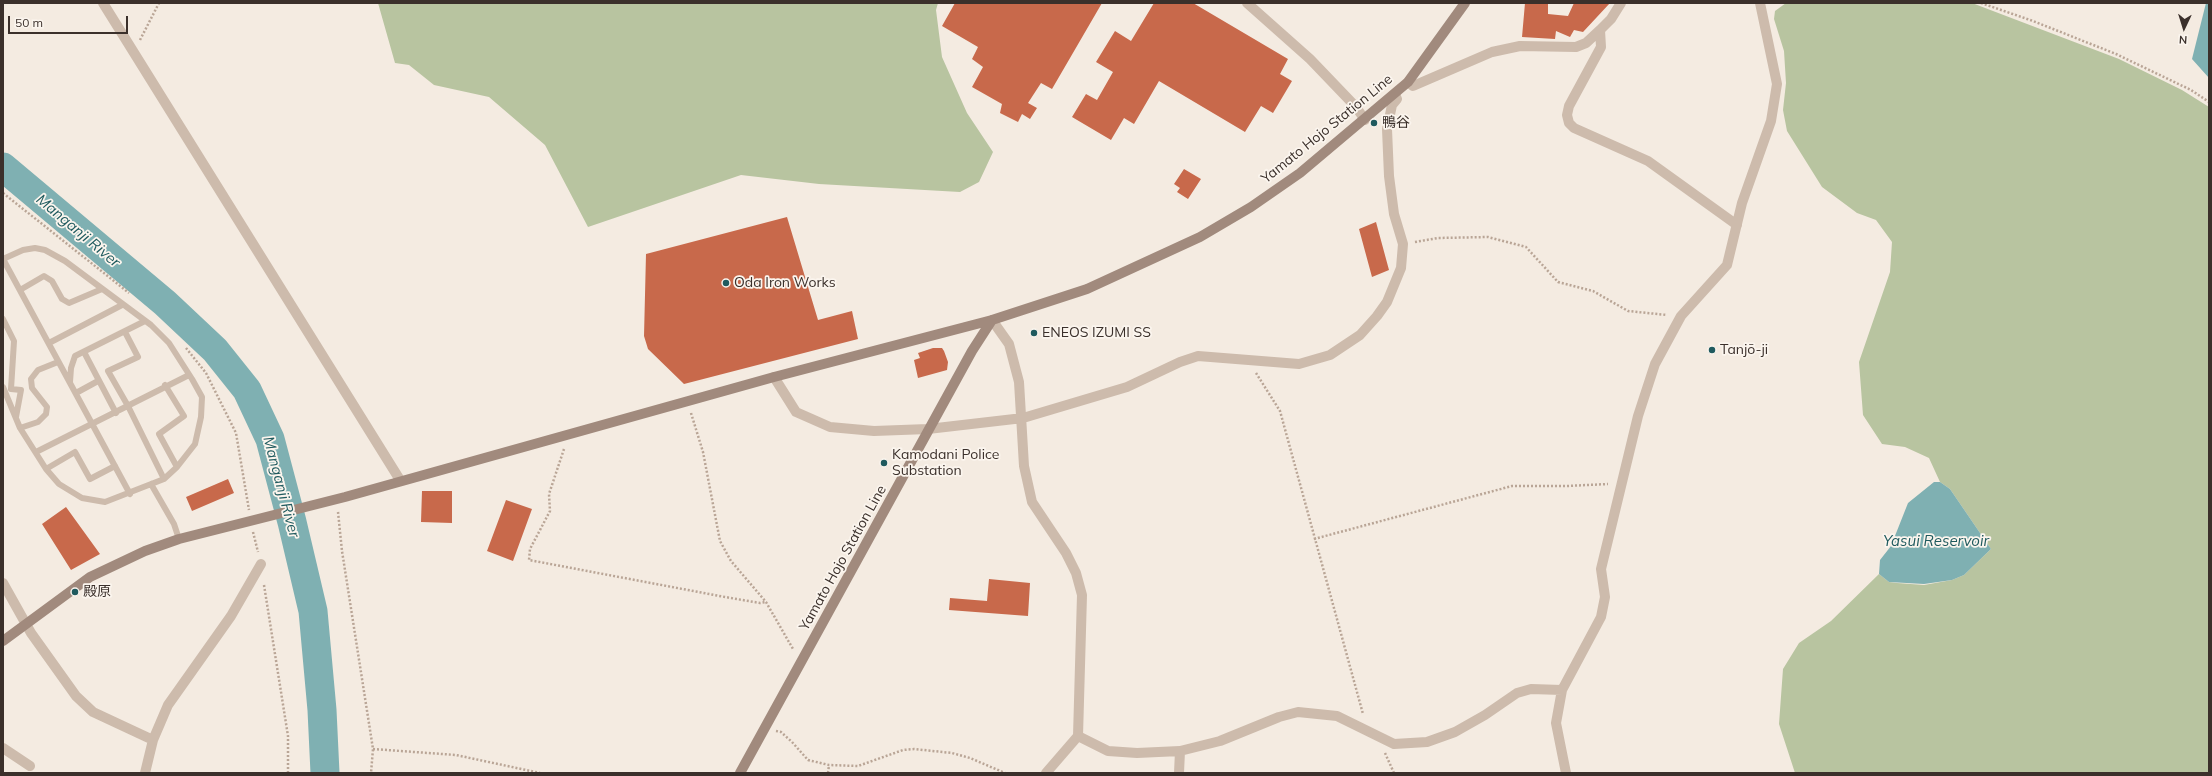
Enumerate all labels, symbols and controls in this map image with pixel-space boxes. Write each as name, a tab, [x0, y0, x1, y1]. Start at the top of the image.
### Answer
scale bar	[10, 8, 130, 34]
north arrow	[2164, 8, 2204, 48]
text: 50 m	[15, 15, 43, 30]
text: N	[2179, 33, 2188, 47]
street label: Yamato Hojo Station Line	[1258, 71, 1396, 187]
place label: 鴨谷	[1382, 115, 1410, 131]
marker: 鴨谷	[1369, 118, 1379, 128]
water label: Manganji River	[32, 191, 124, 271]
place label: Oda Iron Works	[734, 275, 836, 291]
marker: Oda Iron Works	[721, 278, 731, 288]
place label: ENEOS IZUMI SS	[1042, 325, 1151, 341]
marker: ENEOS IZUMI SS	[1029, 328, 1039, 338]
place label: Tanjō-ji	[1720, 342, 1768, 358]
marker: Tanjō-ji	[1707, 345, 1717, 355]
water label: Manganji River	[259, 434, 303, 540]
place label: Kamodani Police Substation	[892, 447, 999, 480]
marker: Kamodani Police Substation	[879, 458, 889, 468]
street label: Yamato Hojo Station Line	[796, 482, 890, 634]
water label: Yasui Reservoir	[1883, 532, 1989, 550]
place label: 殿原	[83, 584, 111, 600]
marker: 殿原	[70, 587, 80, 597]

